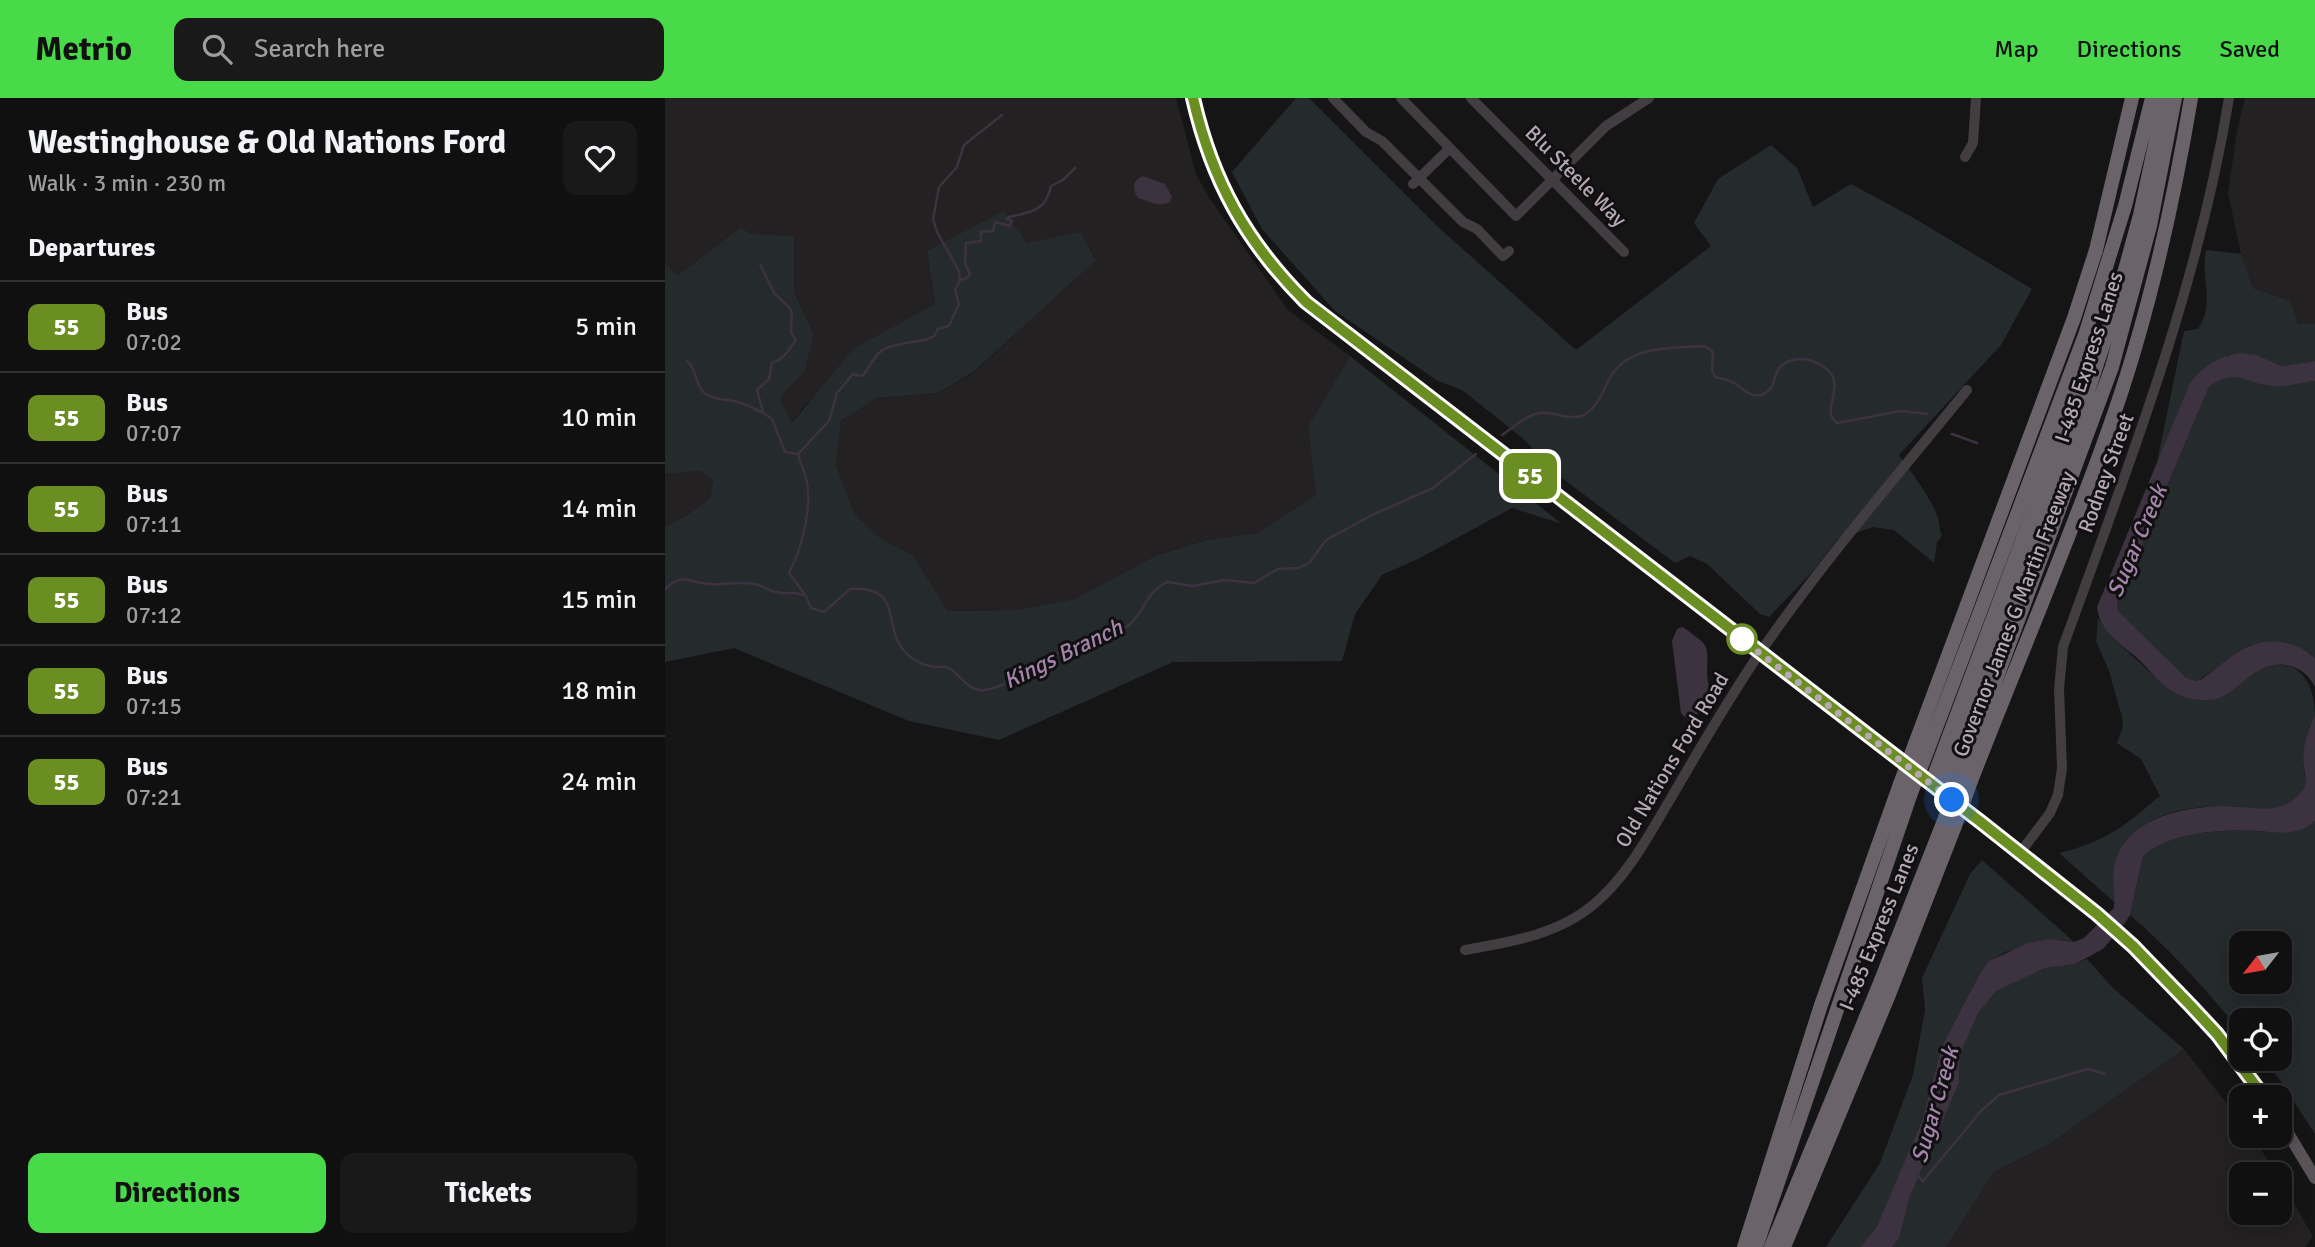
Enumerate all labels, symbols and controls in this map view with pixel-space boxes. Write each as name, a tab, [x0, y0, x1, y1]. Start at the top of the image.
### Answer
search box	[174, 18, 664, 81]
text: Metrio	[35, 29, 132, 70]
icon: search	[198, 30, 236, 68]
text: Search here	[254, 33, 385, 65]
text: Map	[1994, 34, 2039, 64]
text: Directions	[2077, 34, 2182, 64]
text: Saved	[2220, 34, 2280, 64]
street label: Blu Steele Way	[1520, 120, 1632, 232]
button: heart	[563, 121, 637, 195]
text: Westinghouse & Old Nations Ford	[28, 122, 506, 163]
text: Walk · 3 min · 230 m	[28, 169, 226, 198]
text: Departures	[28, 232, 155, 264]
street label: I-485 Express Lanes	[2049, 268, 2129, 446]
text: Bus	[126, 296, 168, 328]
text: 5 min	[575, 311, 637, 343]
text: 55	[54, 312, 79, 342]
text: 07:02	[126, 328, 182, 357]
text: Bus	[126, 387, 168, 419]
text: 10 min	[561, 402, 637, 434]
text: 55	[54, 403, 79, 433]
street label: Rodney Street	[2072, 410, 2140, 536]
text: 07:07	[126, 419, 182, 448]
line badge: 55	[1499, 453, 1561, 499]
text: 55	[1517, 461, 1543, 491]
street label: Governor James G Martin Freeway	[1947, 467, 2081, 761]
text: Bus	[126, 478, 168, 510]
water label: Sugar Creek	[2100, 478, 2175, 602]
text: 14 min	[561, 493, 637, 525]
text: 55	[54, 494, 79, 524]
text: 07:11	[126, 510, 182, 539]
text: Bus	[126, 569, 168, 601]
text: 15 min	[561, 584, 637, 616]
text: 55	[54, 585, 79, 615]
text: 07:12	[126, 601, 182, 630]
water label: Kings Branch	[999, 612, 1129, 695]
unlabelled marker	[1727, 624, 1757, 654]
text: Bus	[126, 660, 168, 692]
street label: Old Nations Ford Road	[1610, 668, 1734, 852]
text: 18 min	[561, 675, 637, 707]
text: 55	[54, 676, 79, 706]
text: 07:15	[126, 692, 182, 721]
text: Bus	[126, 751, 168, 783]
text: 24 min	[561, 766, 637, 798]
text: 55	[54, 767, 79, 797]
your location	[1934, 782, 1969, 817]
text: 07:21	[126, 783, 182, 812]
street label: I-485 Express Lanes	[1834, 840, 1924, 1014]
north arrow	[2229, 931, 2293, 994]
map controls	[2229, 931, 2292, 1225]
button: locate	[2229, 1008, 2292, 1071]
water label: Sugar Creek	[1905, 1041, 1966, 1166]
button: +	[2229, 1085, 2292, 1148]
button: Directions	[28, 1153, 326, 1233]
button: Tickets	[340, 1153, 637, 1233]
button: −	[2229, 1162, 2292, 1225]

